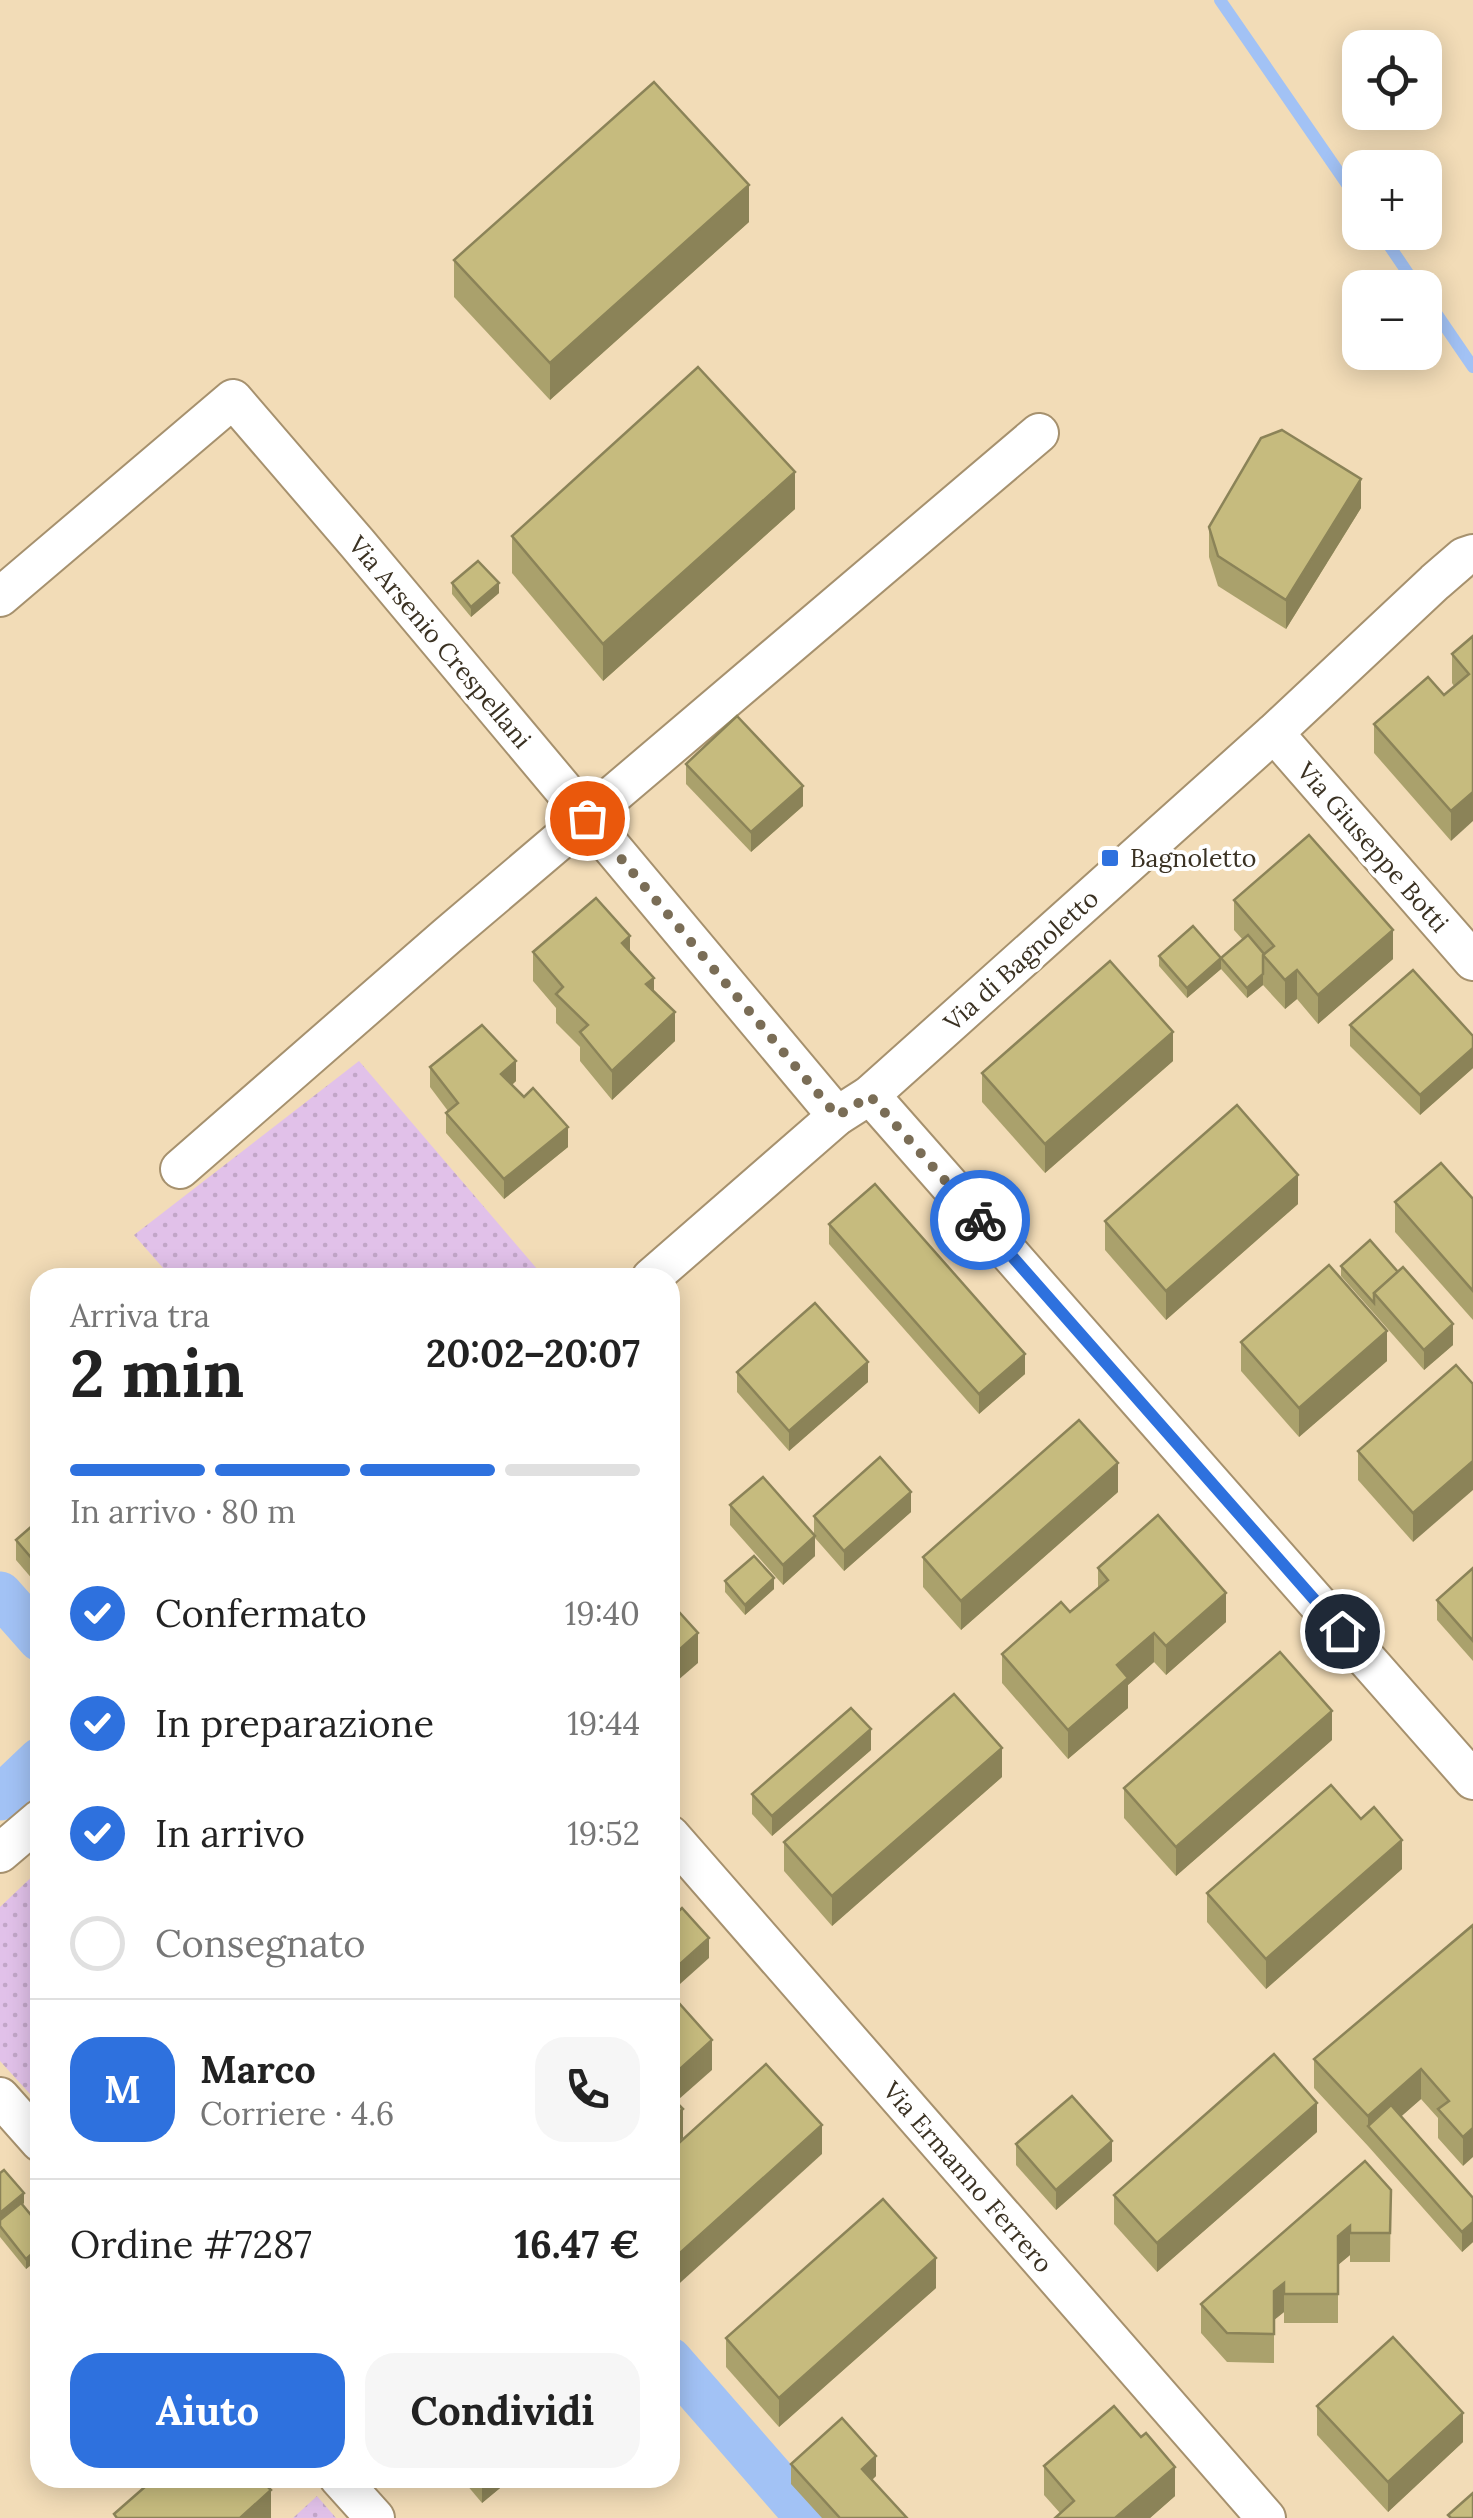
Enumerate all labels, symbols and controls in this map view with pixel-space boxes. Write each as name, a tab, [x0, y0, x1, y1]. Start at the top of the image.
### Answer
map controls	[1342, 30, 1442, 370]
button: locate	[1342, 30, 1442, 130]
button: +	[1342, 150, 1442, 250]
button: −	[1342, 270, 1442, 370]
street label: Via Arsenio Crespellani	[341, 528, 538, 755]
street label: Via Giuseppe Botti	[1290, 754, 1456, 939]
pin	[545, 776, 630, 861]
icon: bag	[560, 791, 615, 846]
place label: Bagnoletto	[1130, 842, 1256, 874]
marker: Bagnoletto	[1099, 847, 1121, 869]
street label: Via di Bagnoletto	[936, 882, 1105, 1039]
courier	[930, 1170, 1030, 1270]
icon: bike	[953, 1193, 1008, 1248]
text: Arriva tra	[70, 1295, 210, 1336]
text: 20:02–20:07	[426, 1329, 640, 1377]
text: 2 min	[70, 1332, 244, 1415]
text: In arrivo · 80 m	[70, 1491, 296, 1532]
icon: check	[70, 1586, 125, 1641]
text: Confermato	[155, 1589, 367, 1637]
pin	[1300, 1589, 1385, 1674]
text: 19:40	[565, 1593, 640, 1634]
icon: home	[1315, 1604, 1370, 1659]
icon: check	[70, 1696, 125, 1751]
text: In preparazione	[155, 1699, 434, 1747]
text: 19:44	[567, 1703, 640, 1744]
icon: check	[70, 1806, 125, 1861]
text: In arrivo	[155, 1809, 305, 1857]
text: 19:52	[567, 1813, 640, 1854]
text: Consegnato	[155, 1919, 365, 1967]
button: phone	[535, 2037, 640, 2142]
text: Marco	[200, 2045, 316, 2093]
text: M	[104, 2065, 141, 2113]
street label: Via Ermanno Ferrero	[876, 2074, 1060, 2279]
text: Corriere · 4.6	[200, 2093, 394, 2134]
text: Ordine #7287	[70, 2220, 312, 2268]
text: 16.47 €	[515, 2220, 640, 2268]
button: Aiuto	[70, 2353, 345, 2468]
button: Condividi	[365, 2353, 640, 2468]

